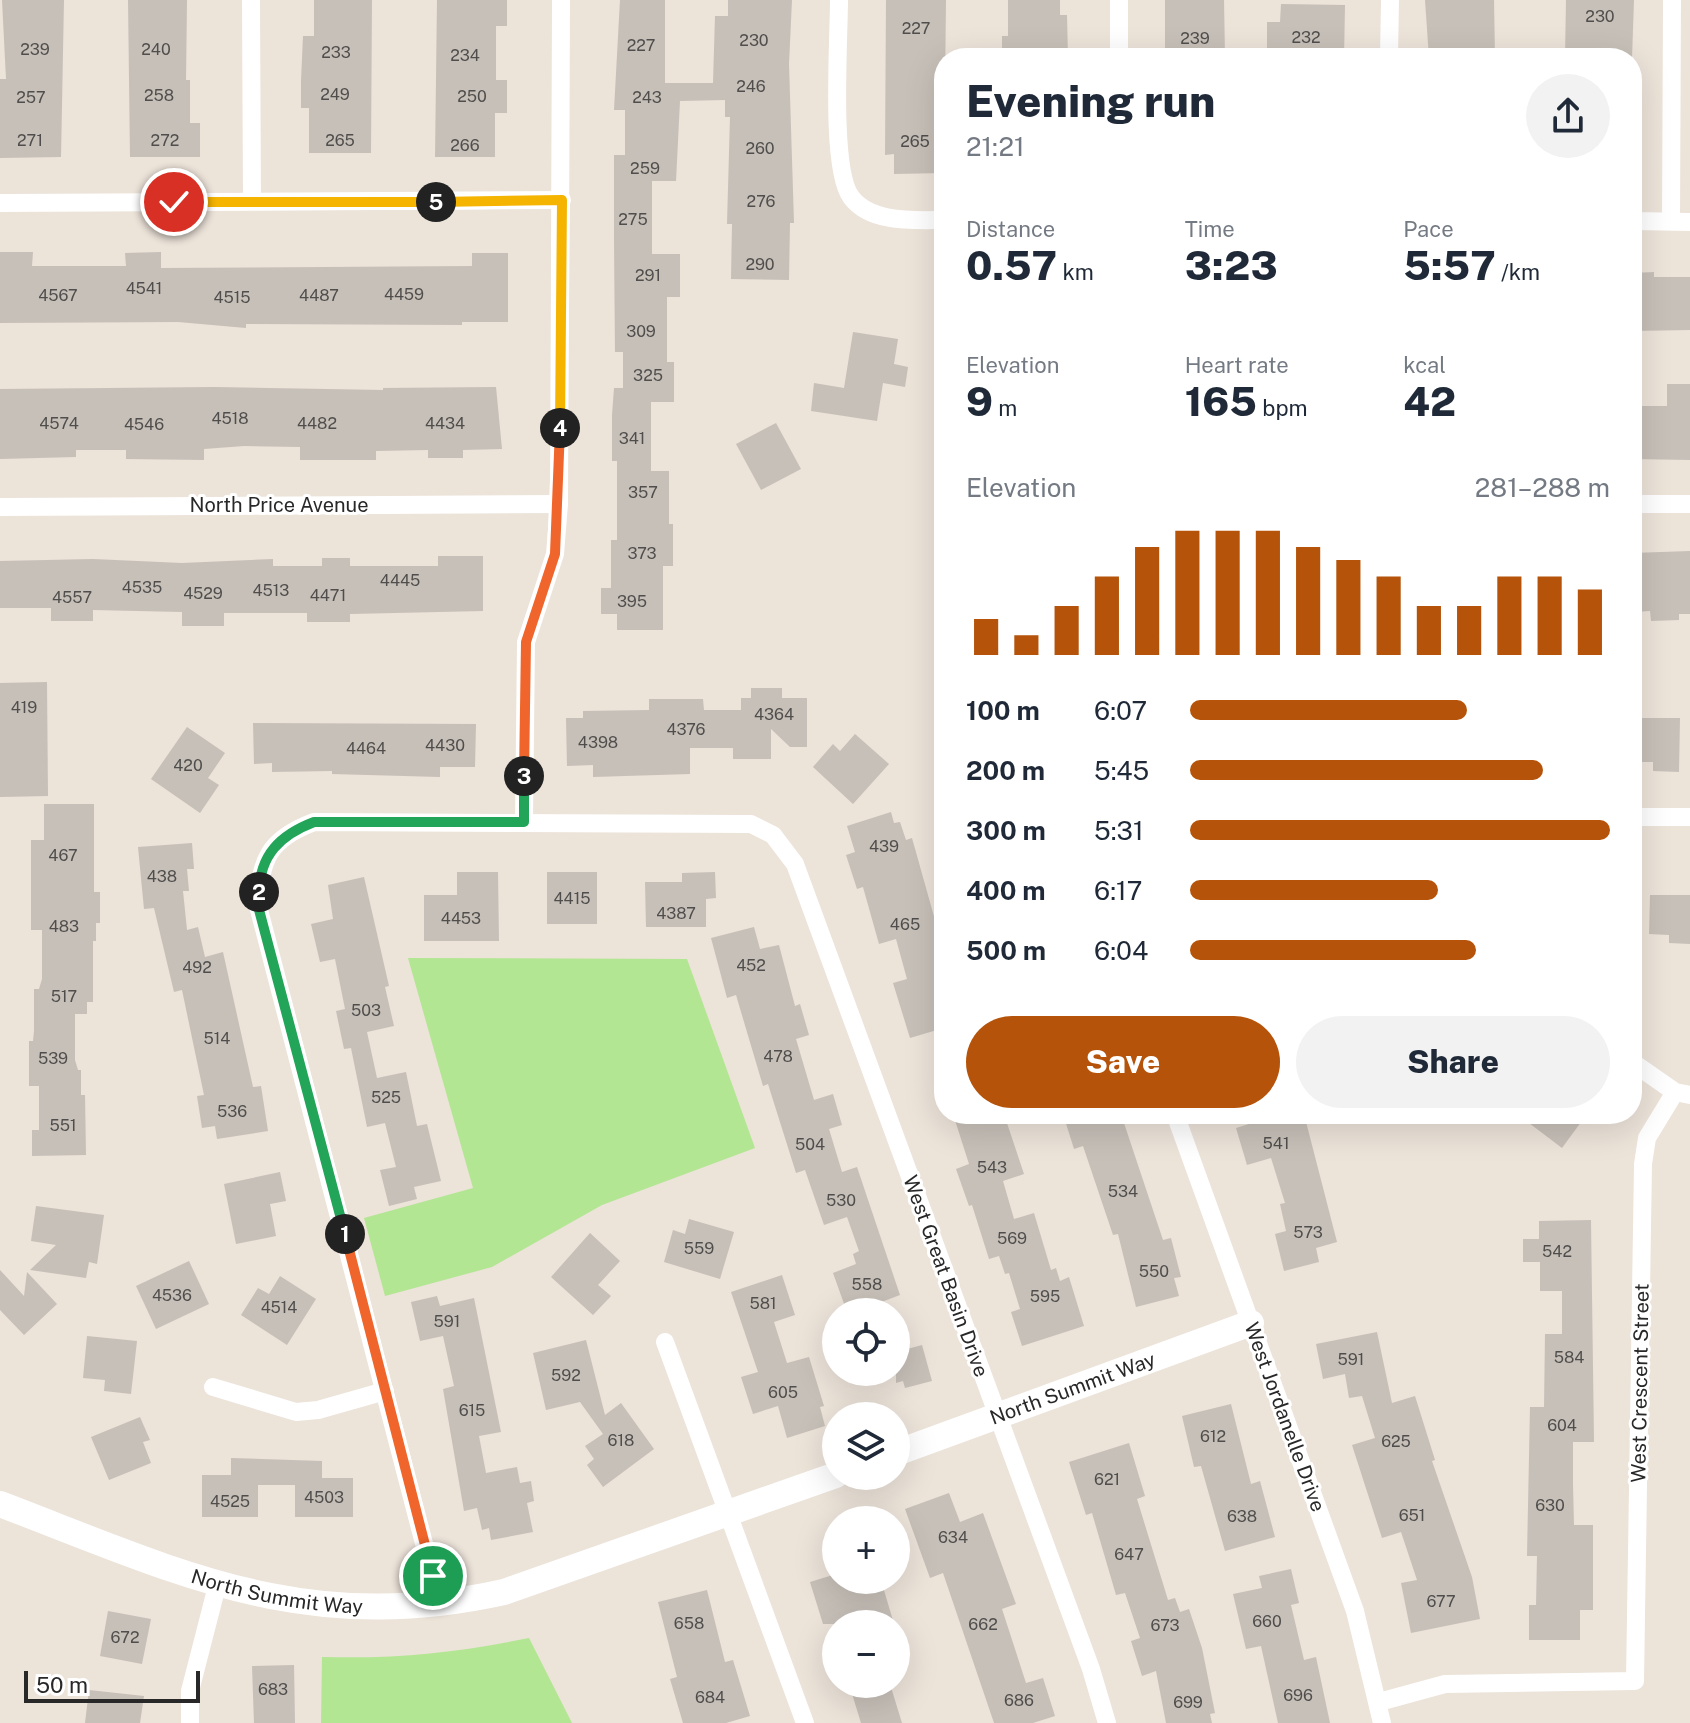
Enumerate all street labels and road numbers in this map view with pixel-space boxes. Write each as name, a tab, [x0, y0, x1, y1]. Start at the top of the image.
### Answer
street label: North Price Avenue	[189, 493, 369, 517]
street label: West Great Basin Drive	[898, 1172, 994, 1380]
street label: West Crescent Street	[1626, 1283, 1654, 1483]
street label: West Jordanelle Drive	[1240, 1319, 1330, 1515]
street label: North Summit Way	[986, 1347, 1159, 1430]
street label: North Summit Way	[188, 1564, 364, 1618]

